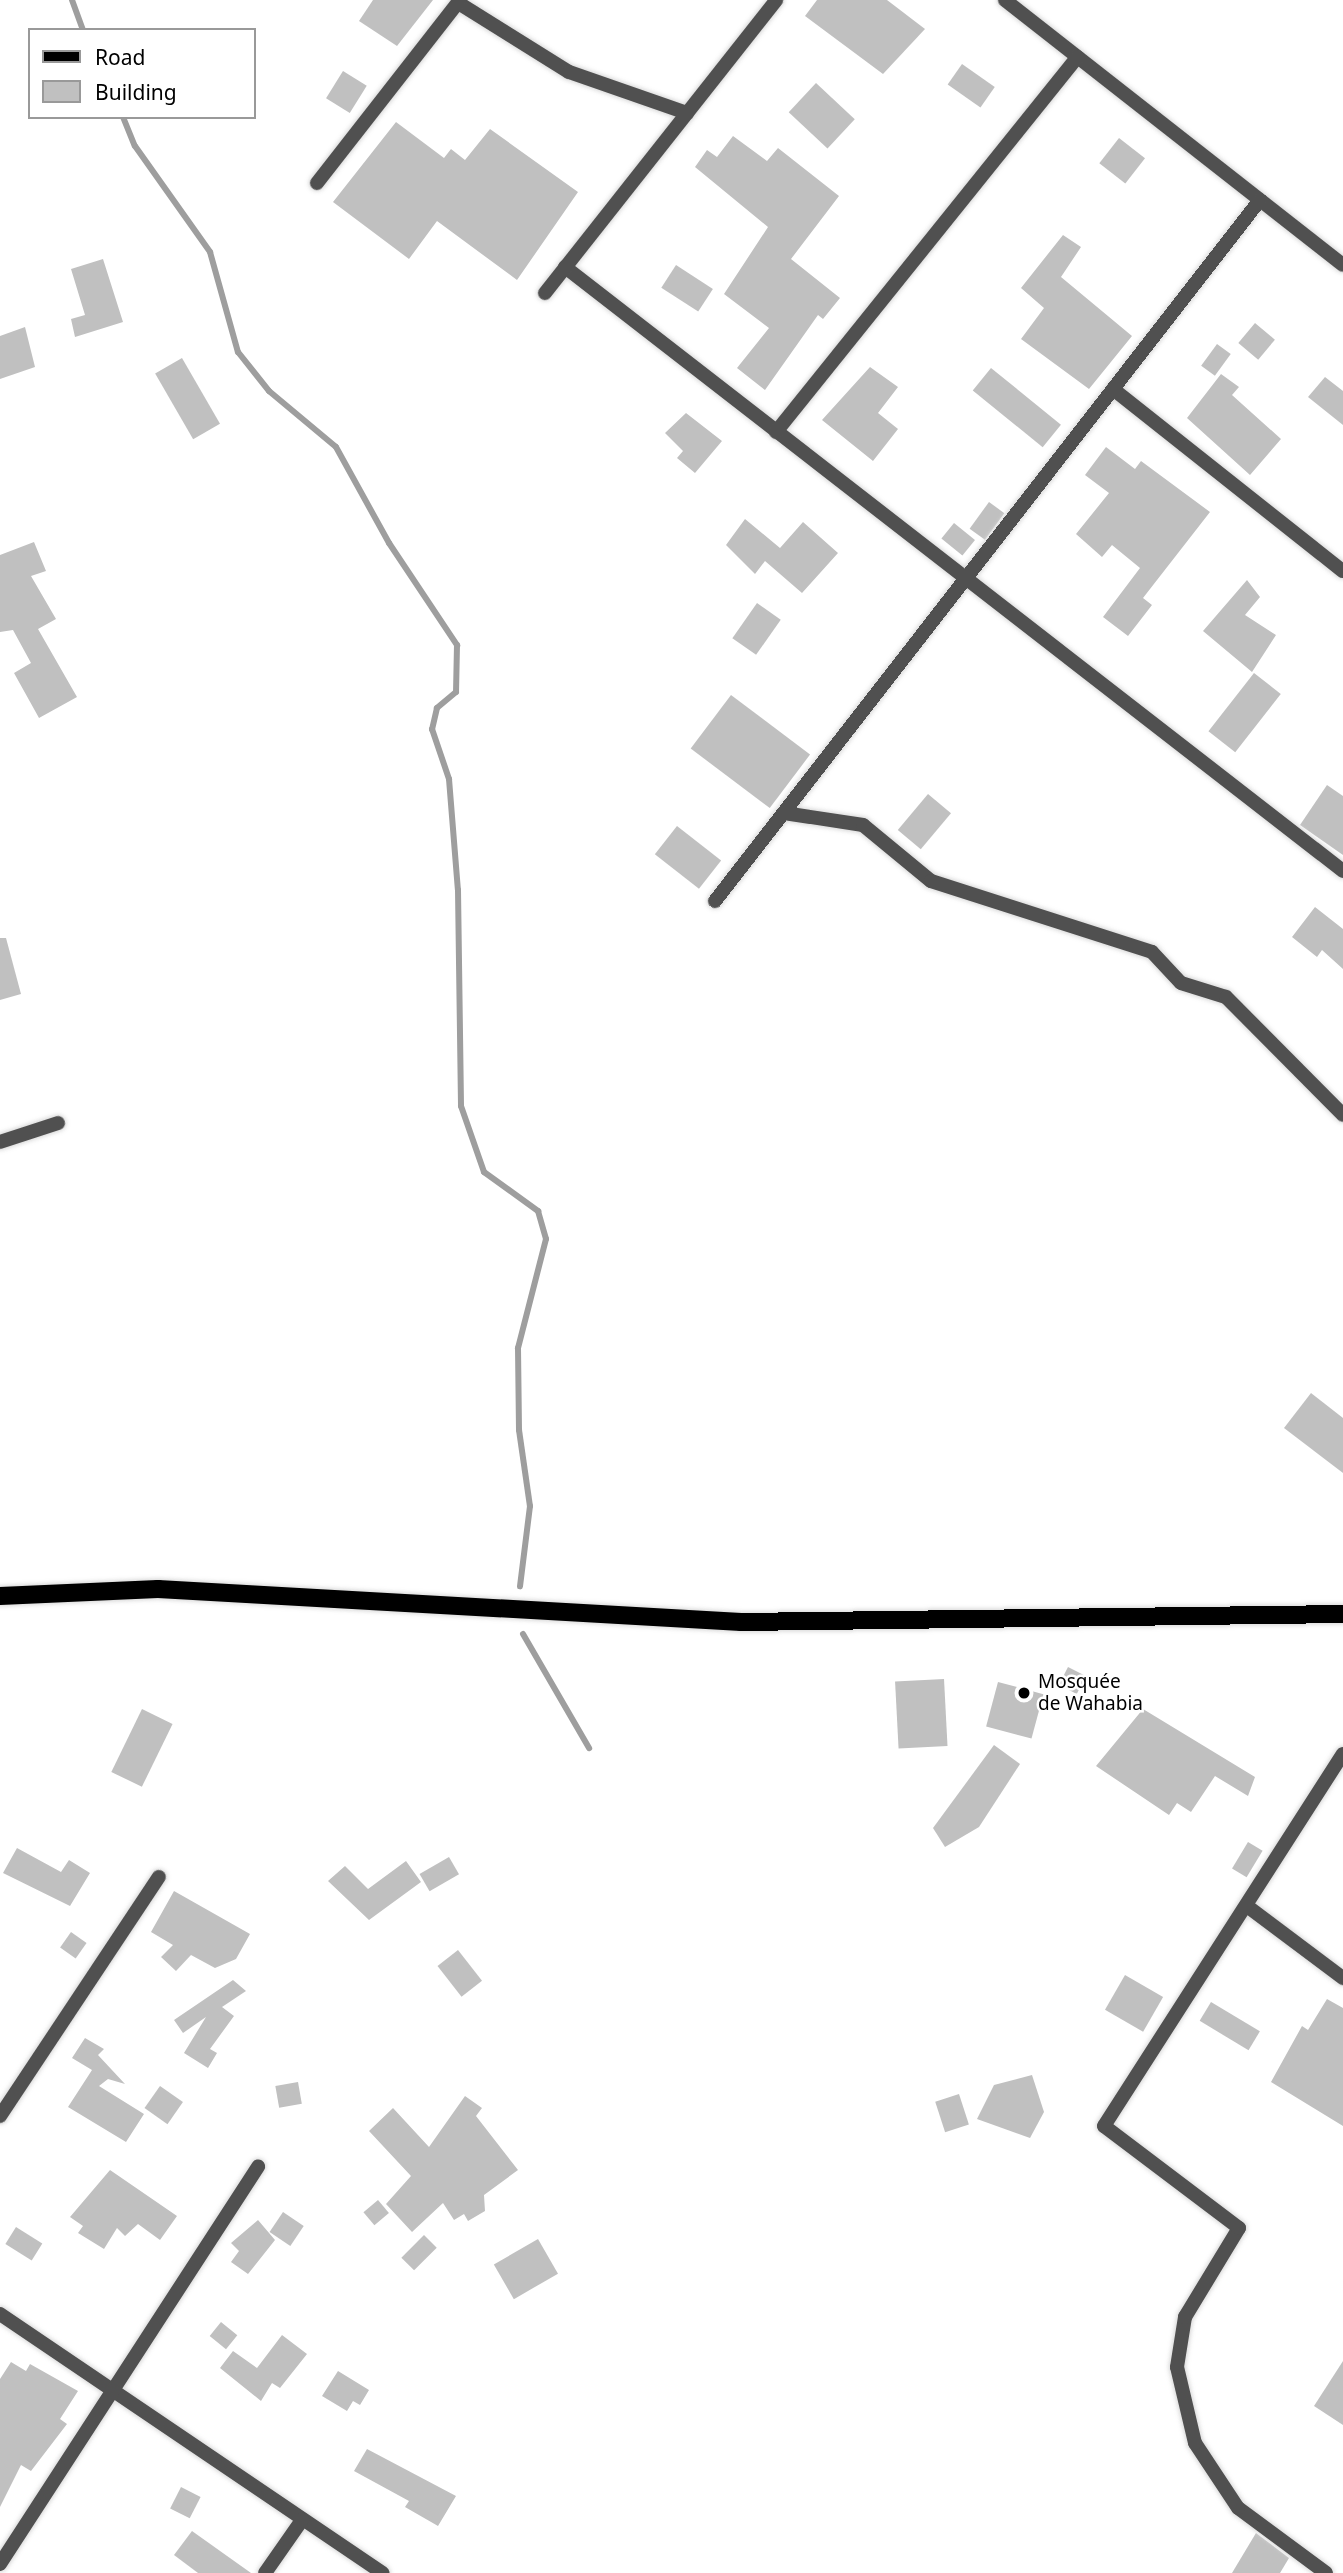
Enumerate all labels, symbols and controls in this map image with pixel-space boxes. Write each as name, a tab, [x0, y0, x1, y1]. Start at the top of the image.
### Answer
legend	[28, 28, 256, 119]
text: Road	[95, 43, 145, 71]
text: Building	[95, 78, 177, 106]
place label: Mosquée de Wahabia	[1038, 1671, 1143, 1715]
marker: Mosquée de Wahabia	[1016, 1685, 1032, 1701]

